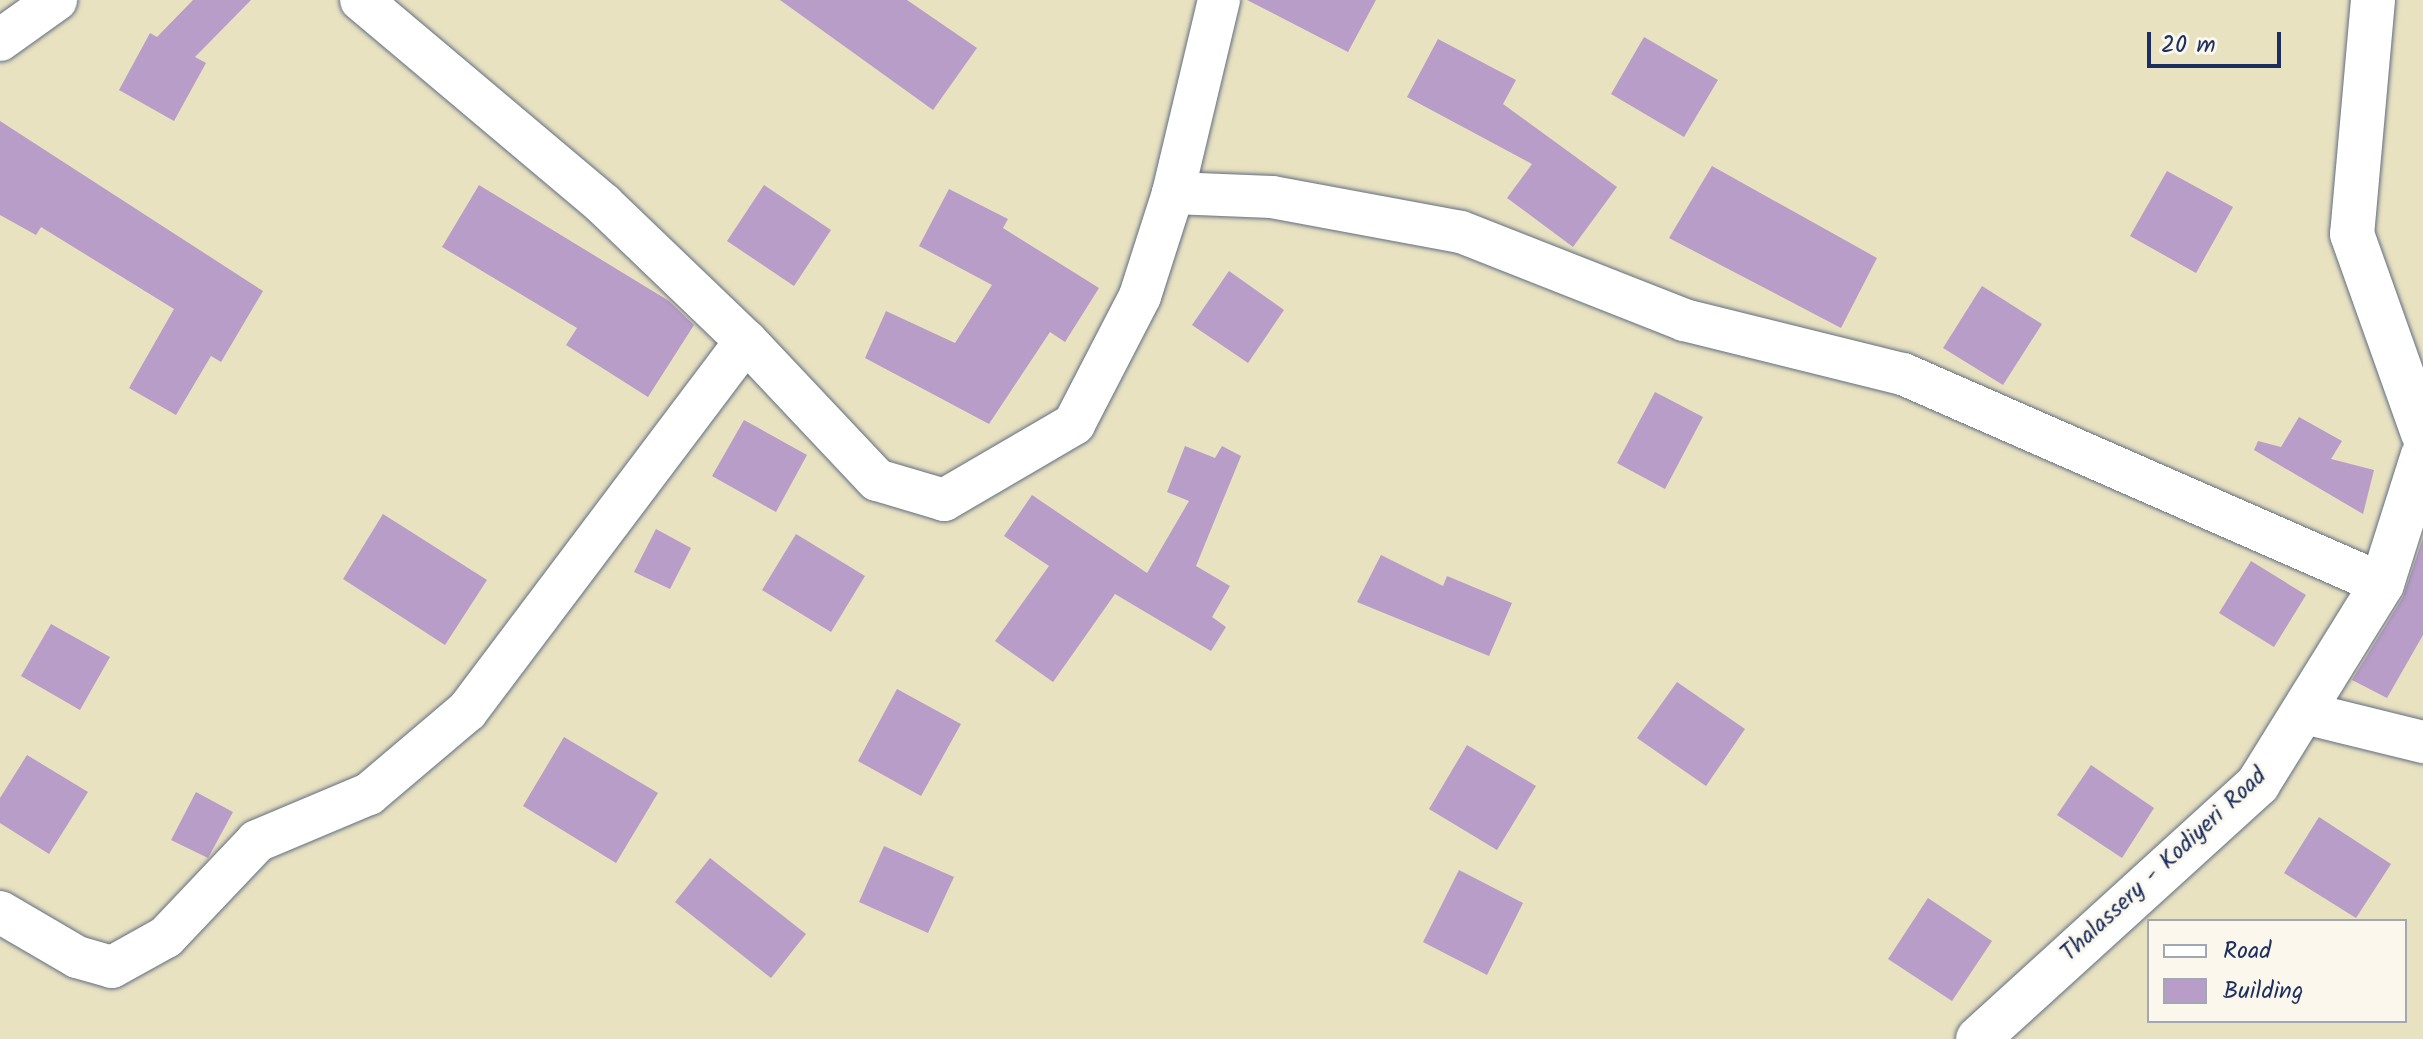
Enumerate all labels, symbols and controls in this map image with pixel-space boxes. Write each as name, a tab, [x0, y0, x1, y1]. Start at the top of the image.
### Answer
scale bar	[2151, 16, 2285, 66]
text: 20 m	[2161, 26, 2216, 65]
street label: Thalassery - Kodiyeri Road	[2055, 762, 2273, 968]
legend	[2147, 919, 2407, 1023]
text: Building	[2223, 972, 2303, 1011]

